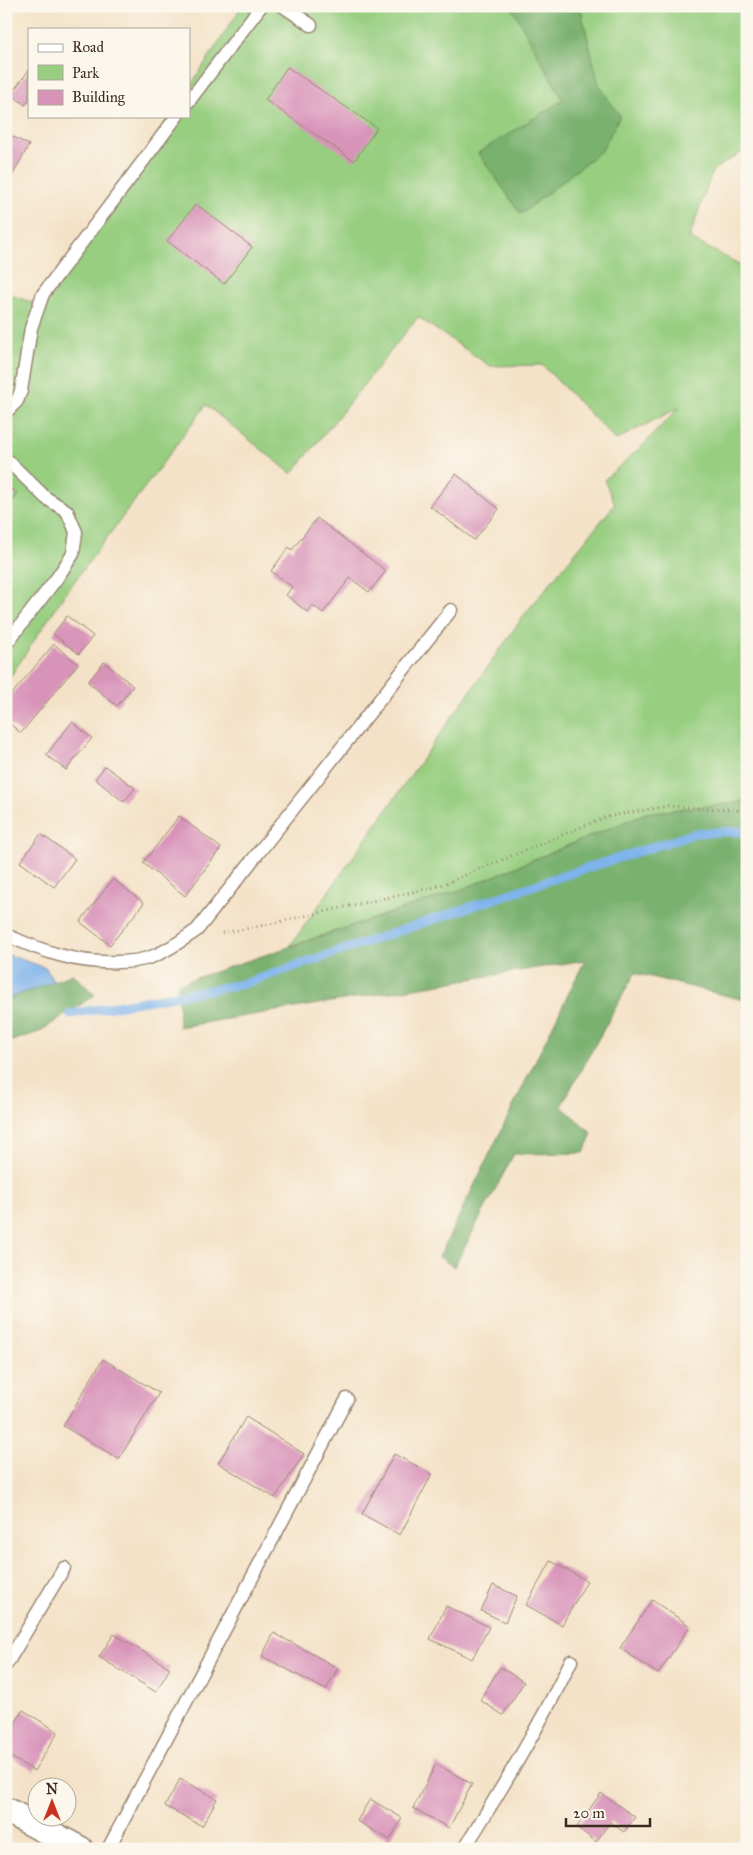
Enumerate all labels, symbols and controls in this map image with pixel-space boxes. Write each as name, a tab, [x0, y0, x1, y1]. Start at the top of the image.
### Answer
legend	[28, 28, 190, 118]
text: Road	[72, 38, 104, 56]
text: Park	[72, 64, 99, 82]
text: Building	[72, 88, 126, 106]
north arrow	[28, 1778, 78, 1828]
text: N	[46, 1781, 58, 1798]
scale bar	[566, 1795, 649, 1827]
text: 20 m	[573, 1804, 605, 1822]

